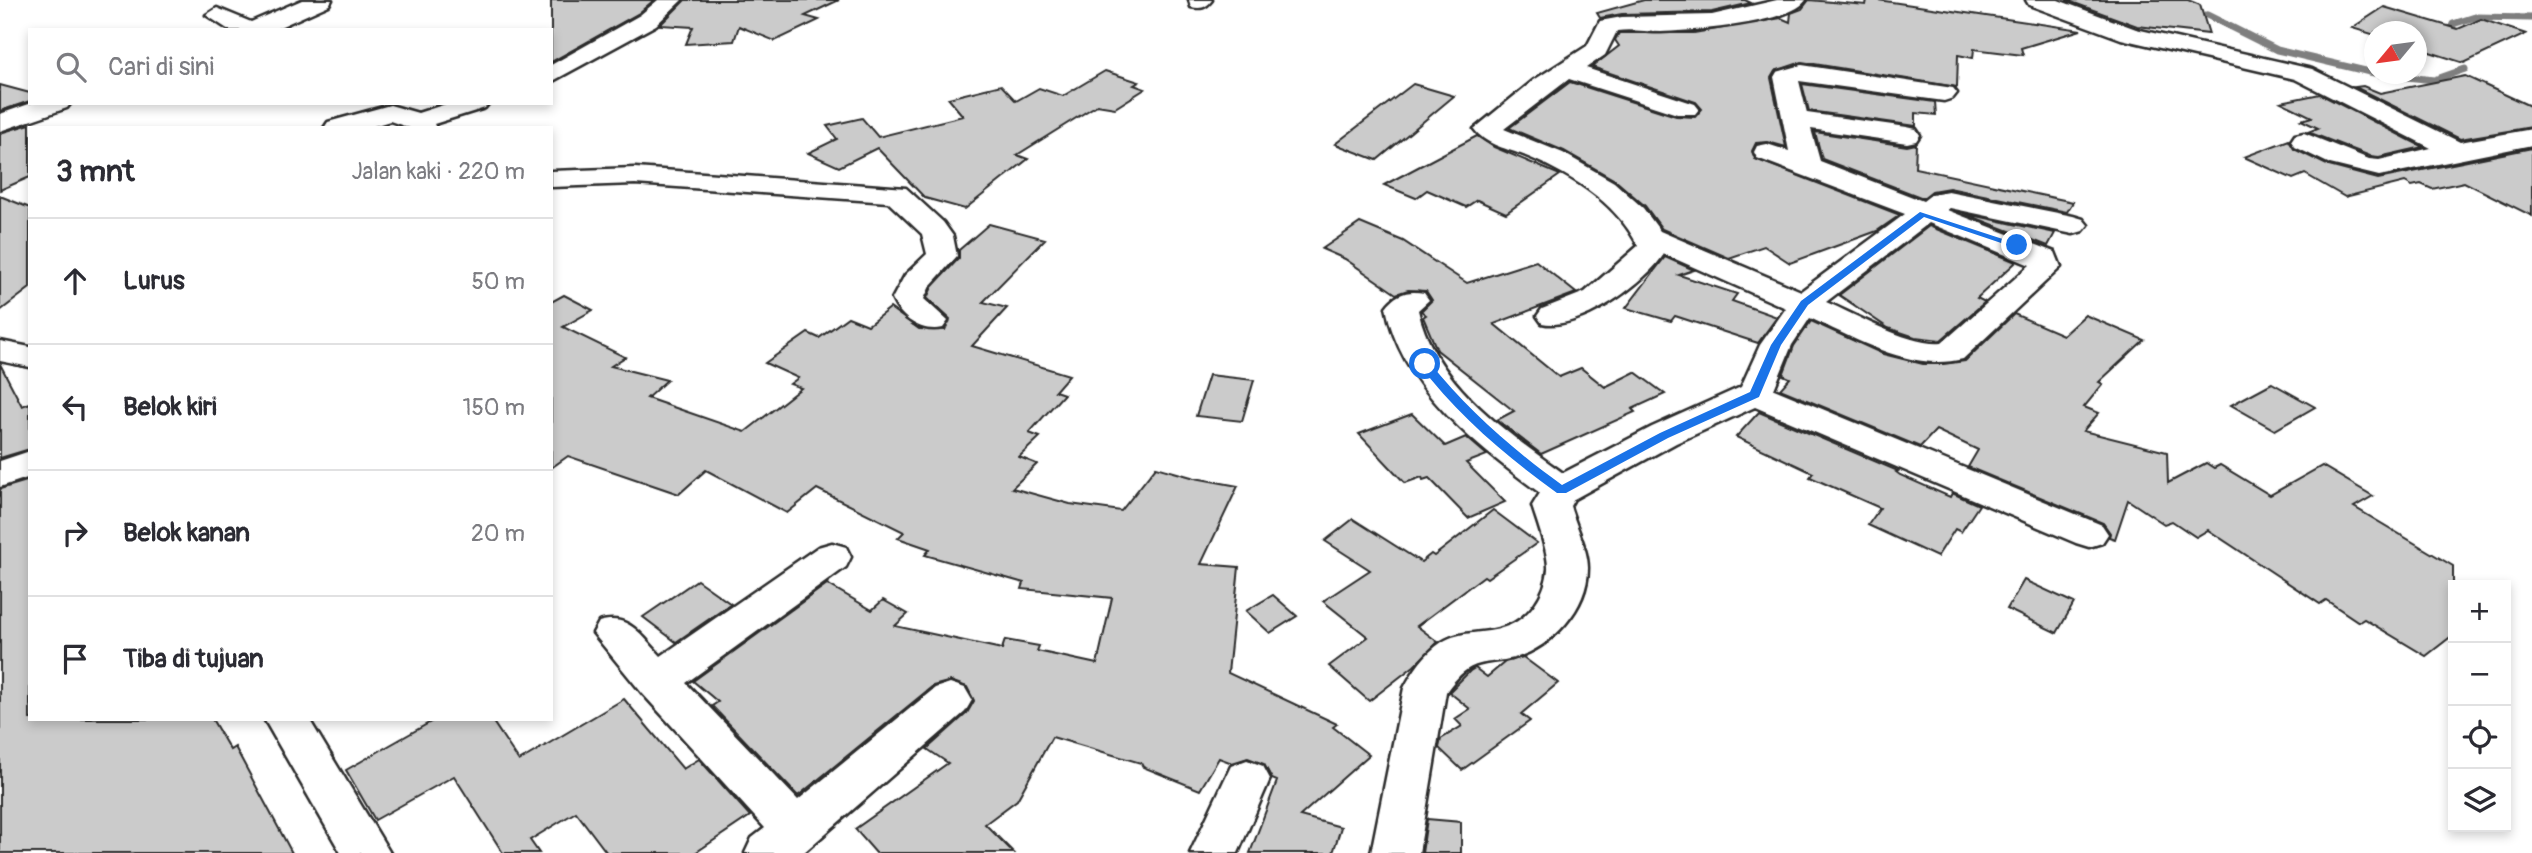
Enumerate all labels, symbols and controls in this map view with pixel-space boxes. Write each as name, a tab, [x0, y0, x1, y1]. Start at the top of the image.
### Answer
north arrow	[2364, 21, 2427, 84]
search box	[28, 28, 553, 105]
icon: search	[52, 48, 90, 86]
text: Cari di sini	[108, 51, 214, 83]
text: 3 mnt	[56, 153, 135, 190]
text: Jalan kaki · 220 m	[352, 157, 525, 186]
route end	[2001, 229, 2032, 260]
icon: ahead	[56, 262, 94, 300]
text: Lurus	[123, 265, 185, 297]
text: 50 m	[471, 267, 525, 296]
route start	[1409, 348, 1440, 379]
icon: left	[56, 388, 94, 426]
text: Belok kiri	[123, 391, 217, 423]
text: 150 m	[462, 393, 525, 422]
icon: right	[56, 514, 94, 552]
text: Belok kanan	[123, 517, 250, 549]
text: 20 m	[471, 519, 525, 548]
map controls	[2448, 580, 2511, 832]
button: +	[2448, 580, 2511, 643]
icon: arrive	[56, 640, 94, 678]
text: Tiba di tujuan	[123, 643, 264, 675]
button: −	[2448, 643, 2511, 706]
button: locate	[2448, 706, 2511, 769]
button: layers	[2448, 769, 2511, 832]

